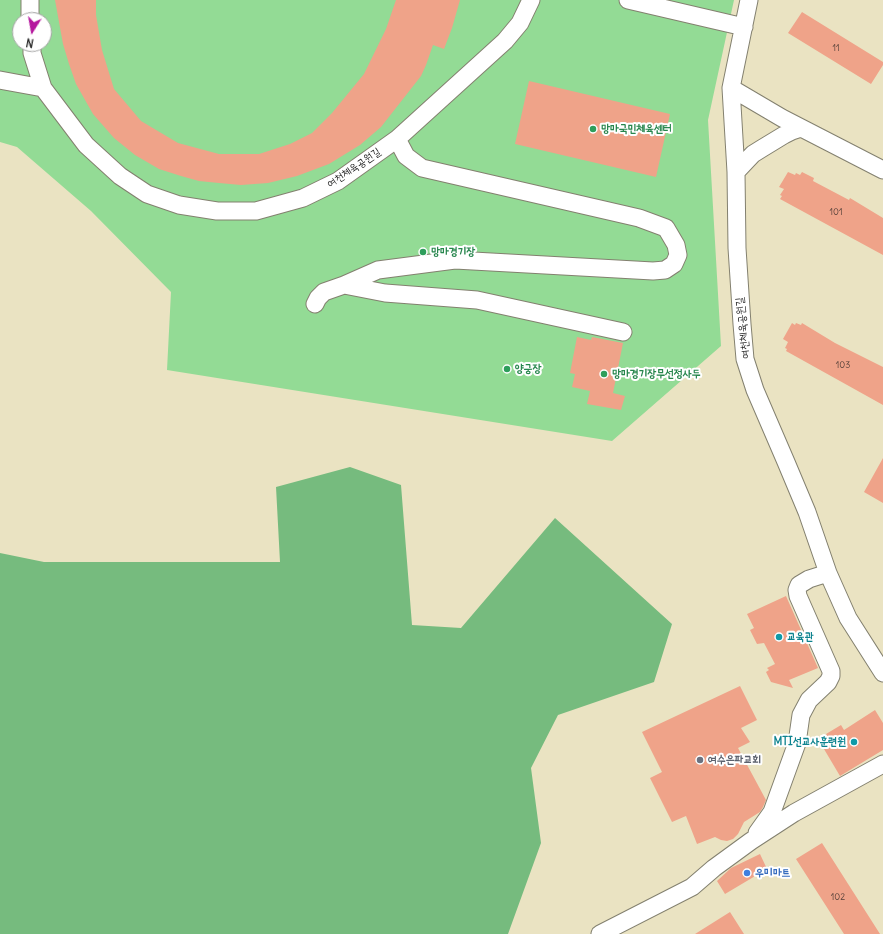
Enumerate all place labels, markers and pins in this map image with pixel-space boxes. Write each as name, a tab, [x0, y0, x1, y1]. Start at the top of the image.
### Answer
place label: 망마국민체육센터	[601, 122, 672, 136]
marker: 망마국민체육센터	[588, 124, 598, 134]
place label: 망마경기장	[431, 245, 475, 259]
marker: 망마경기장	[418, 247, 428, 257]
place label: 양궁장	[515, 362, 542, 376]
marker: 양궁장	[502, 364, 512, 374]
place label: 망마경기장무선정사두	[612, 367, 701, 381]
marker: 망마경기장무선정사두	[599, 369, 609, 379]
place label: 교육관	[787, 630, 814, 644]
marker: 교육관	[774, 632, 784, 642]
place label: MTI선교사훈련원	[773, 735, 846, 749]
marker: MTI선교사훈련원	[849, 737, 859, 747]
place label: 여수은파교회	[708, 753, 761, 767]
marker: 여수은파교회	[695, 755, 705, 765]
place label: 우미마트	[755, 866, 790, 880]
marker: 우미마트	[742, 868, 752, 878]

